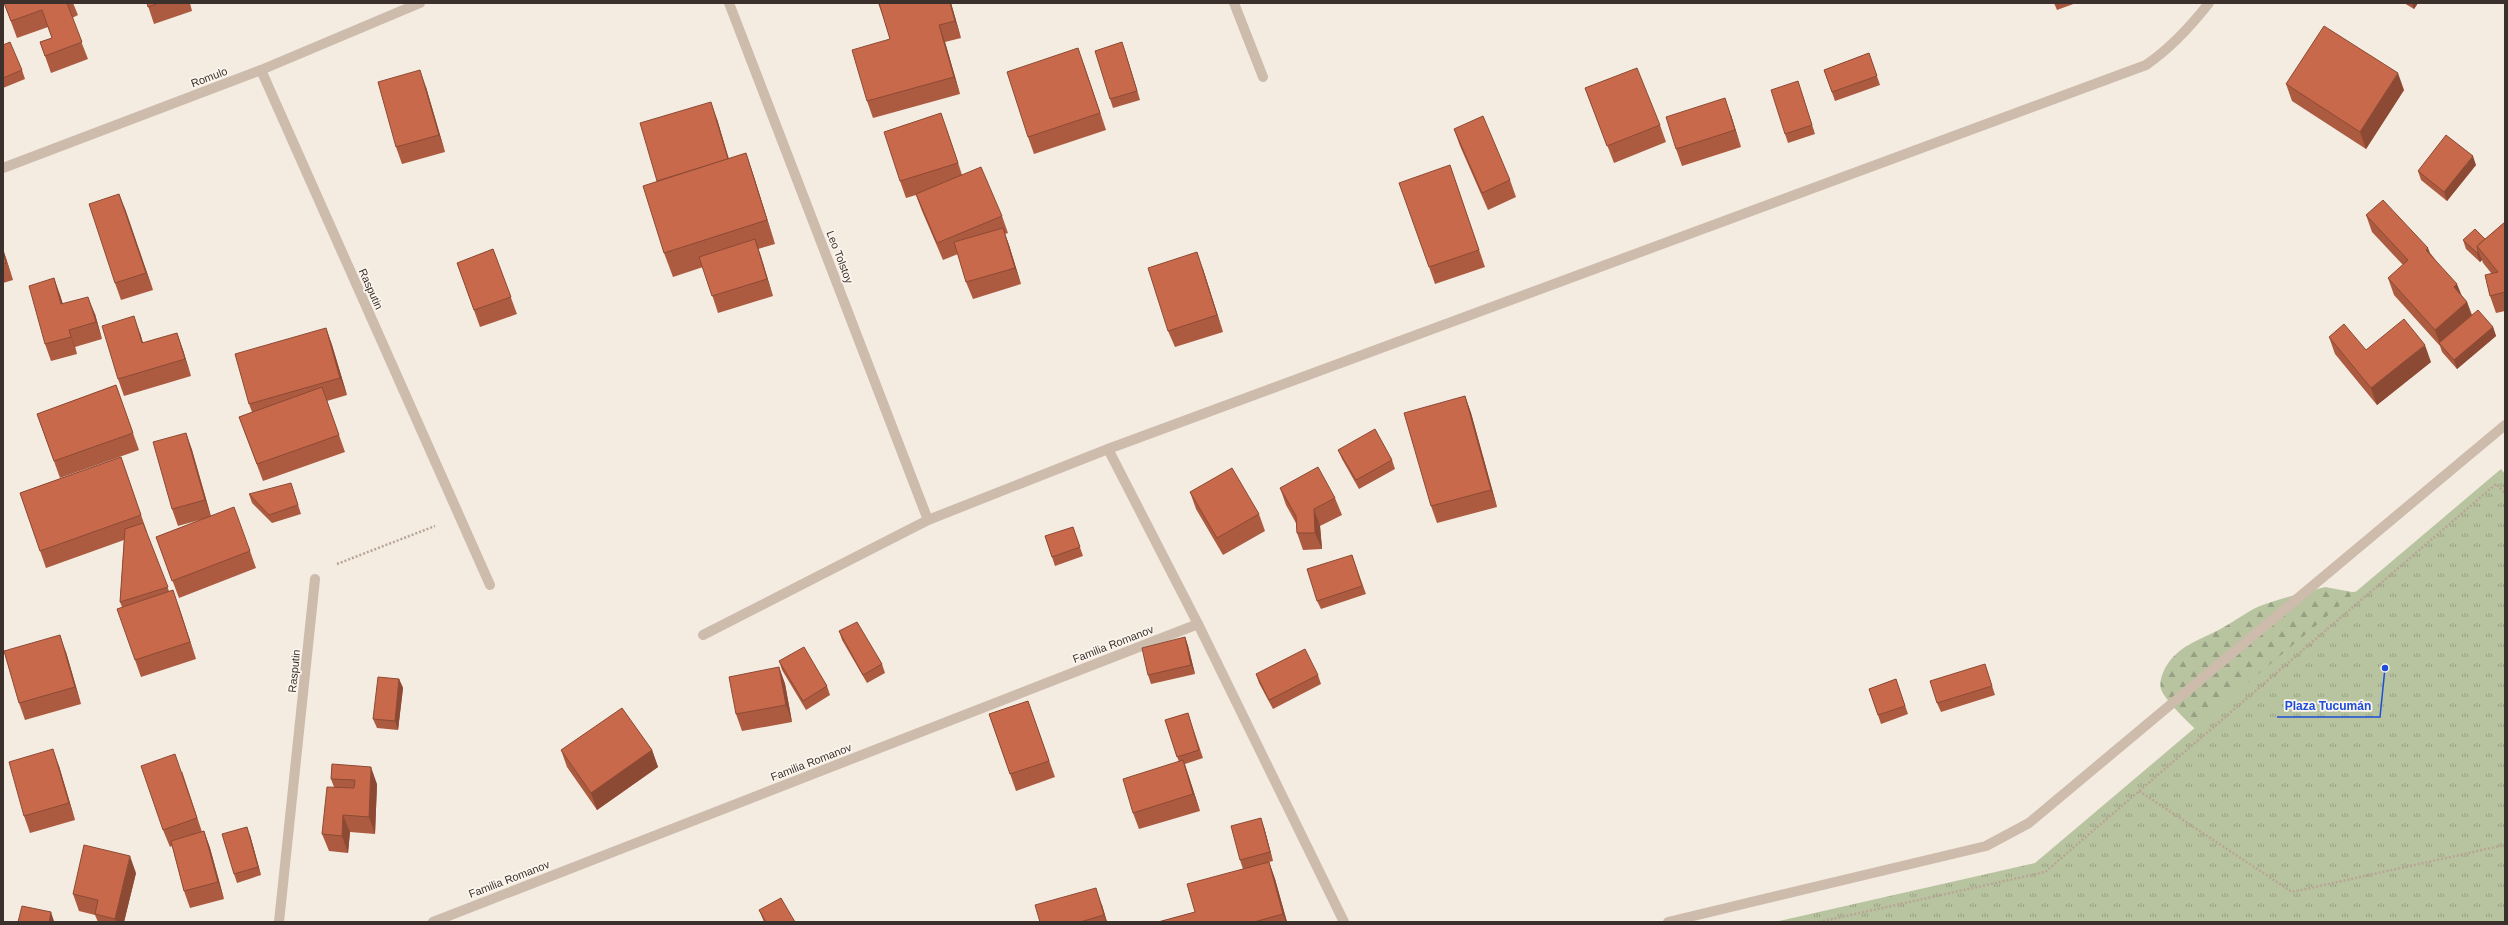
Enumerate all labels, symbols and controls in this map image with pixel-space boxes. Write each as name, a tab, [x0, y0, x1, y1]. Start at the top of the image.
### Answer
street label: Romulo	[189, 65, 229, 89]
street label: Leo Tolstoy	[824, 229, 856, 285]
street label: Rasputin	[357, 267, 385, 311]
street label: Familia Romanov	[1071, 623, 1156, 665]
street label: Rasputin	[286, 649, 302, 693]
callout: Plaza Tucumán	[2277, 693, 2380, 717]
text: Plaza Tucumán	[2285, 699, 2371, 713]
street label: Familia Romanov	[769, 741, 854, 783]
street label: Familia Romanov	[467, 858, 552, 900]

